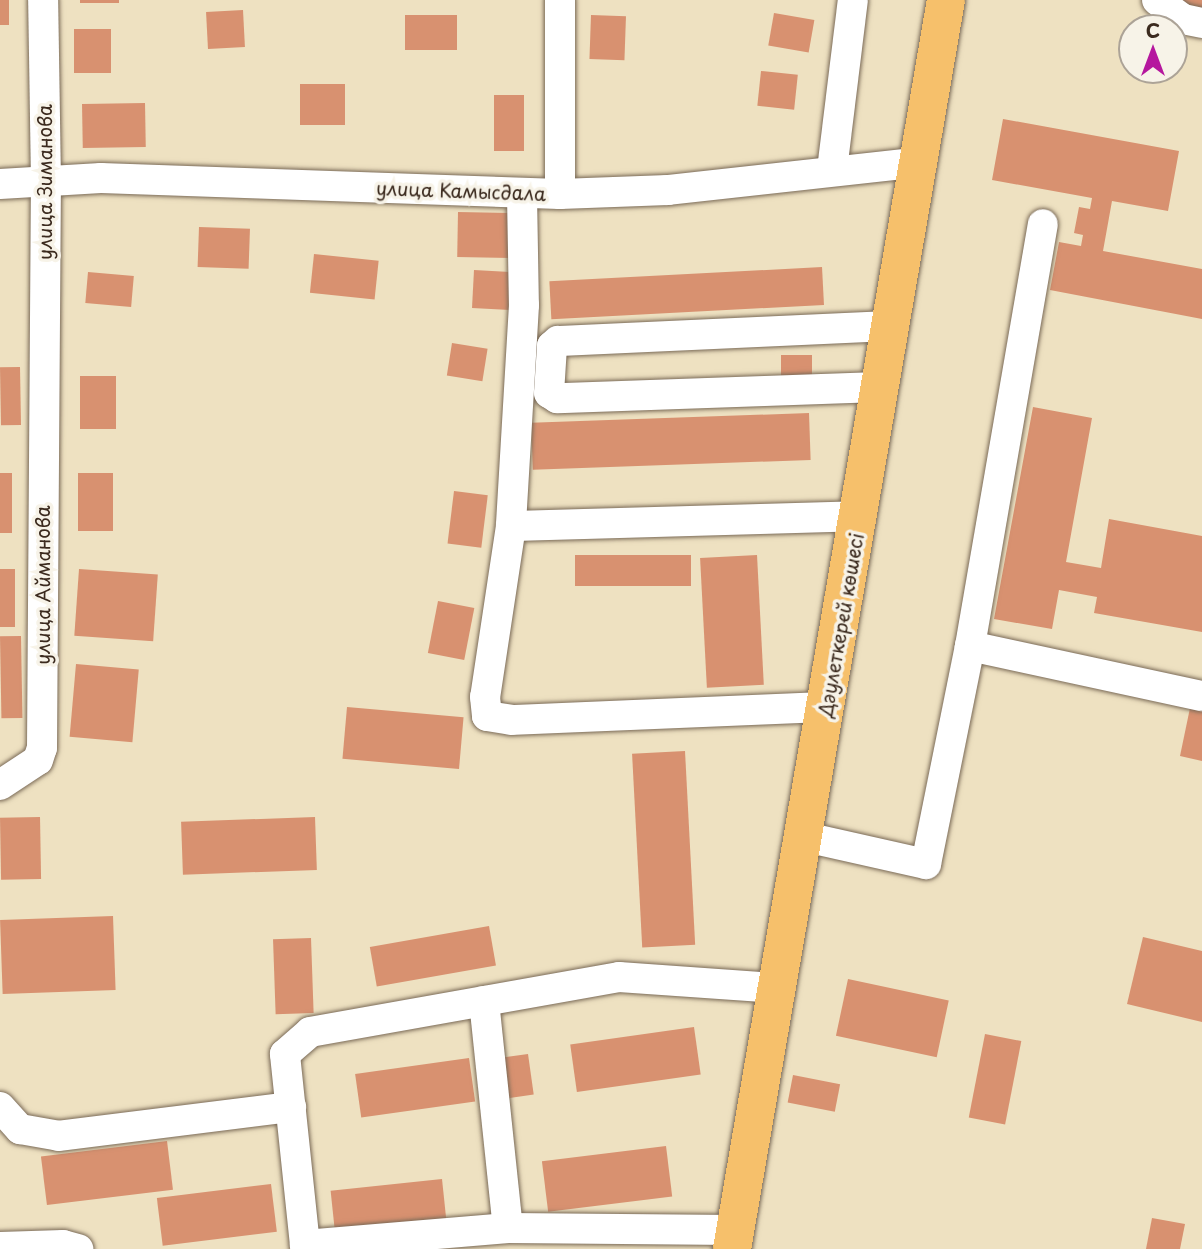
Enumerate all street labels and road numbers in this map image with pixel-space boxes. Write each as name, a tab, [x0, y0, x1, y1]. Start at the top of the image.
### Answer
street label: улица Зиманова	[34, 104, 56, 260]
street label: улица Камысдала	[376, 177, 546, 205]
street label: улица Айманова	[32, 505, 54, 665]
street label: Дәулеткерей көшесі	[813, 530, 869, 720]

